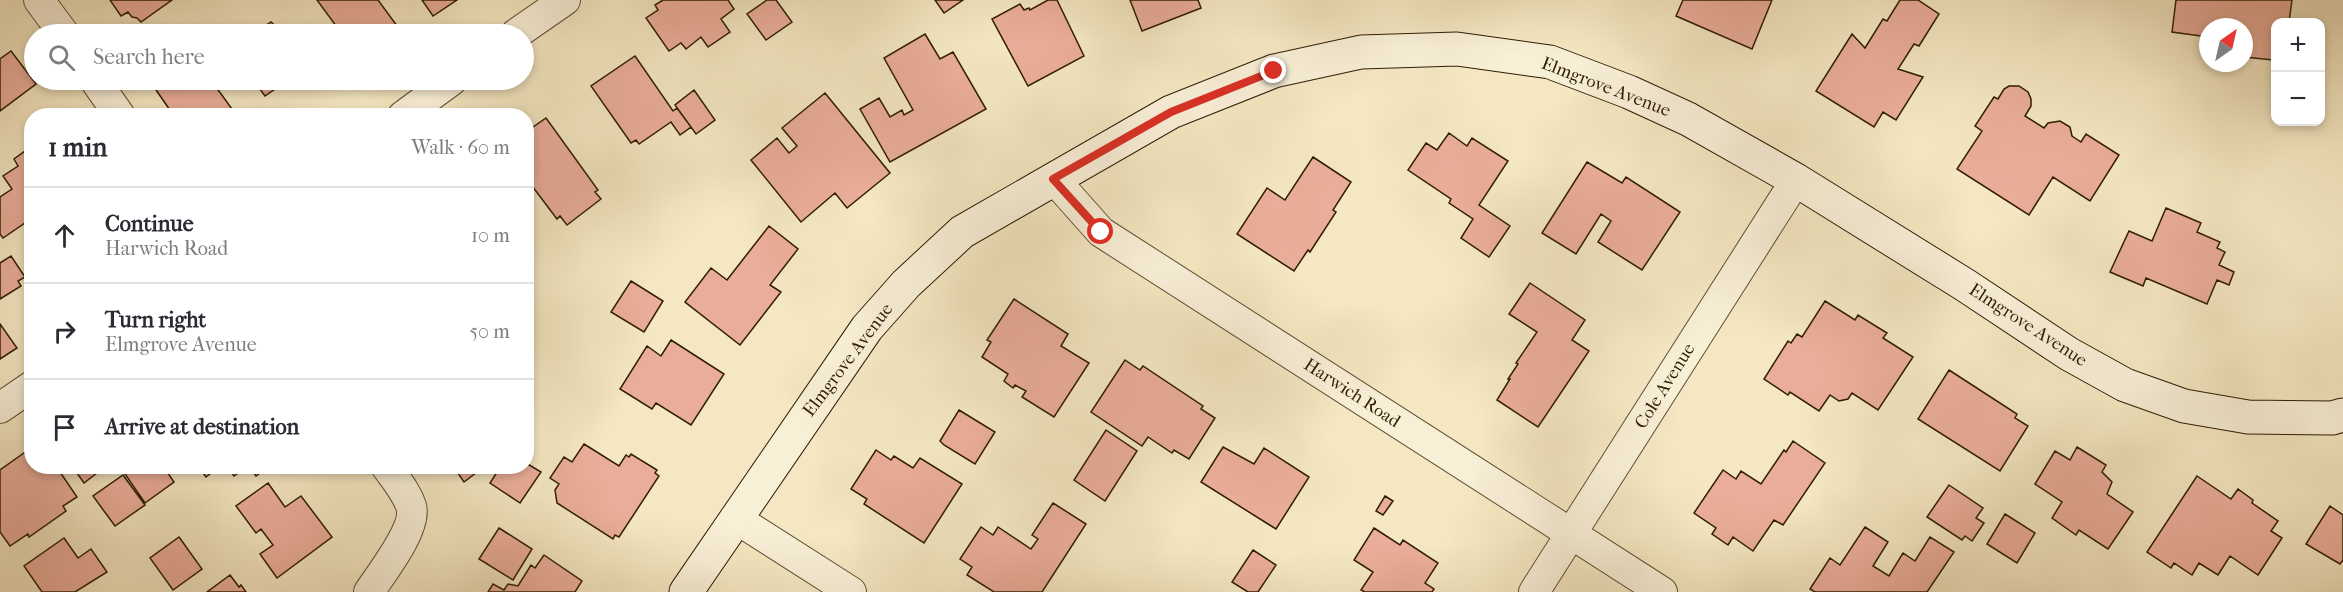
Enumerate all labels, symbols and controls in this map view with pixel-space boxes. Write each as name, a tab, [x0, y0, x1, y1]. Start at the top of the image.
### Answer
north arrow	[2199, 18, 2253, 72]
map controls	[2271, 18, 2325, 126]
button: +	[2271, 18, 2325, 72]
search box	[24, 24, 534, 90]
icon: search	[45, 41, 78, 74]
text: Search here	[93, 44, 205, 70]
street label: Elmgrove Avenue	[1539, 53, 1674, 121]
route end	[1260, 57, 1286, 83]
button: −	[2271, 72, 2325, 126]
text: 1 min	[48, 132, 107, 163]
text: Walk · 60 m	[411, 136, 510, 159]
text: Continue	[105, 211, 194, 237]
route start	[1087, 218, 1113, 244]
icon: ahead	[48, 219, 81, 252]
text: 10 m	[471, 224, 510, 247]
text: Harwich Road	[105, 237, 228, 260]
street label: Elmgrove Avenue	[1965, 279, 2091, 371]
street label: Elmgrove Avenue	[799, 299, 898, 421]
text: Turn right	[105, 307, 206, 333]
icon: right	[48, 315, 81, 348]
text: 50 m	[469, 320, 510, 343]
text: Elmgrove Avenue	[105, 333, 257, 356]
street label: Cole Avenue	[1630, 339, 1700, 433]
street label: Harwich Road	[1300, 354, 1404, 432]
icon: arrive	[48, 411, 81, 444]
text: Arrive at destination	[105, 414, 299, 440]

